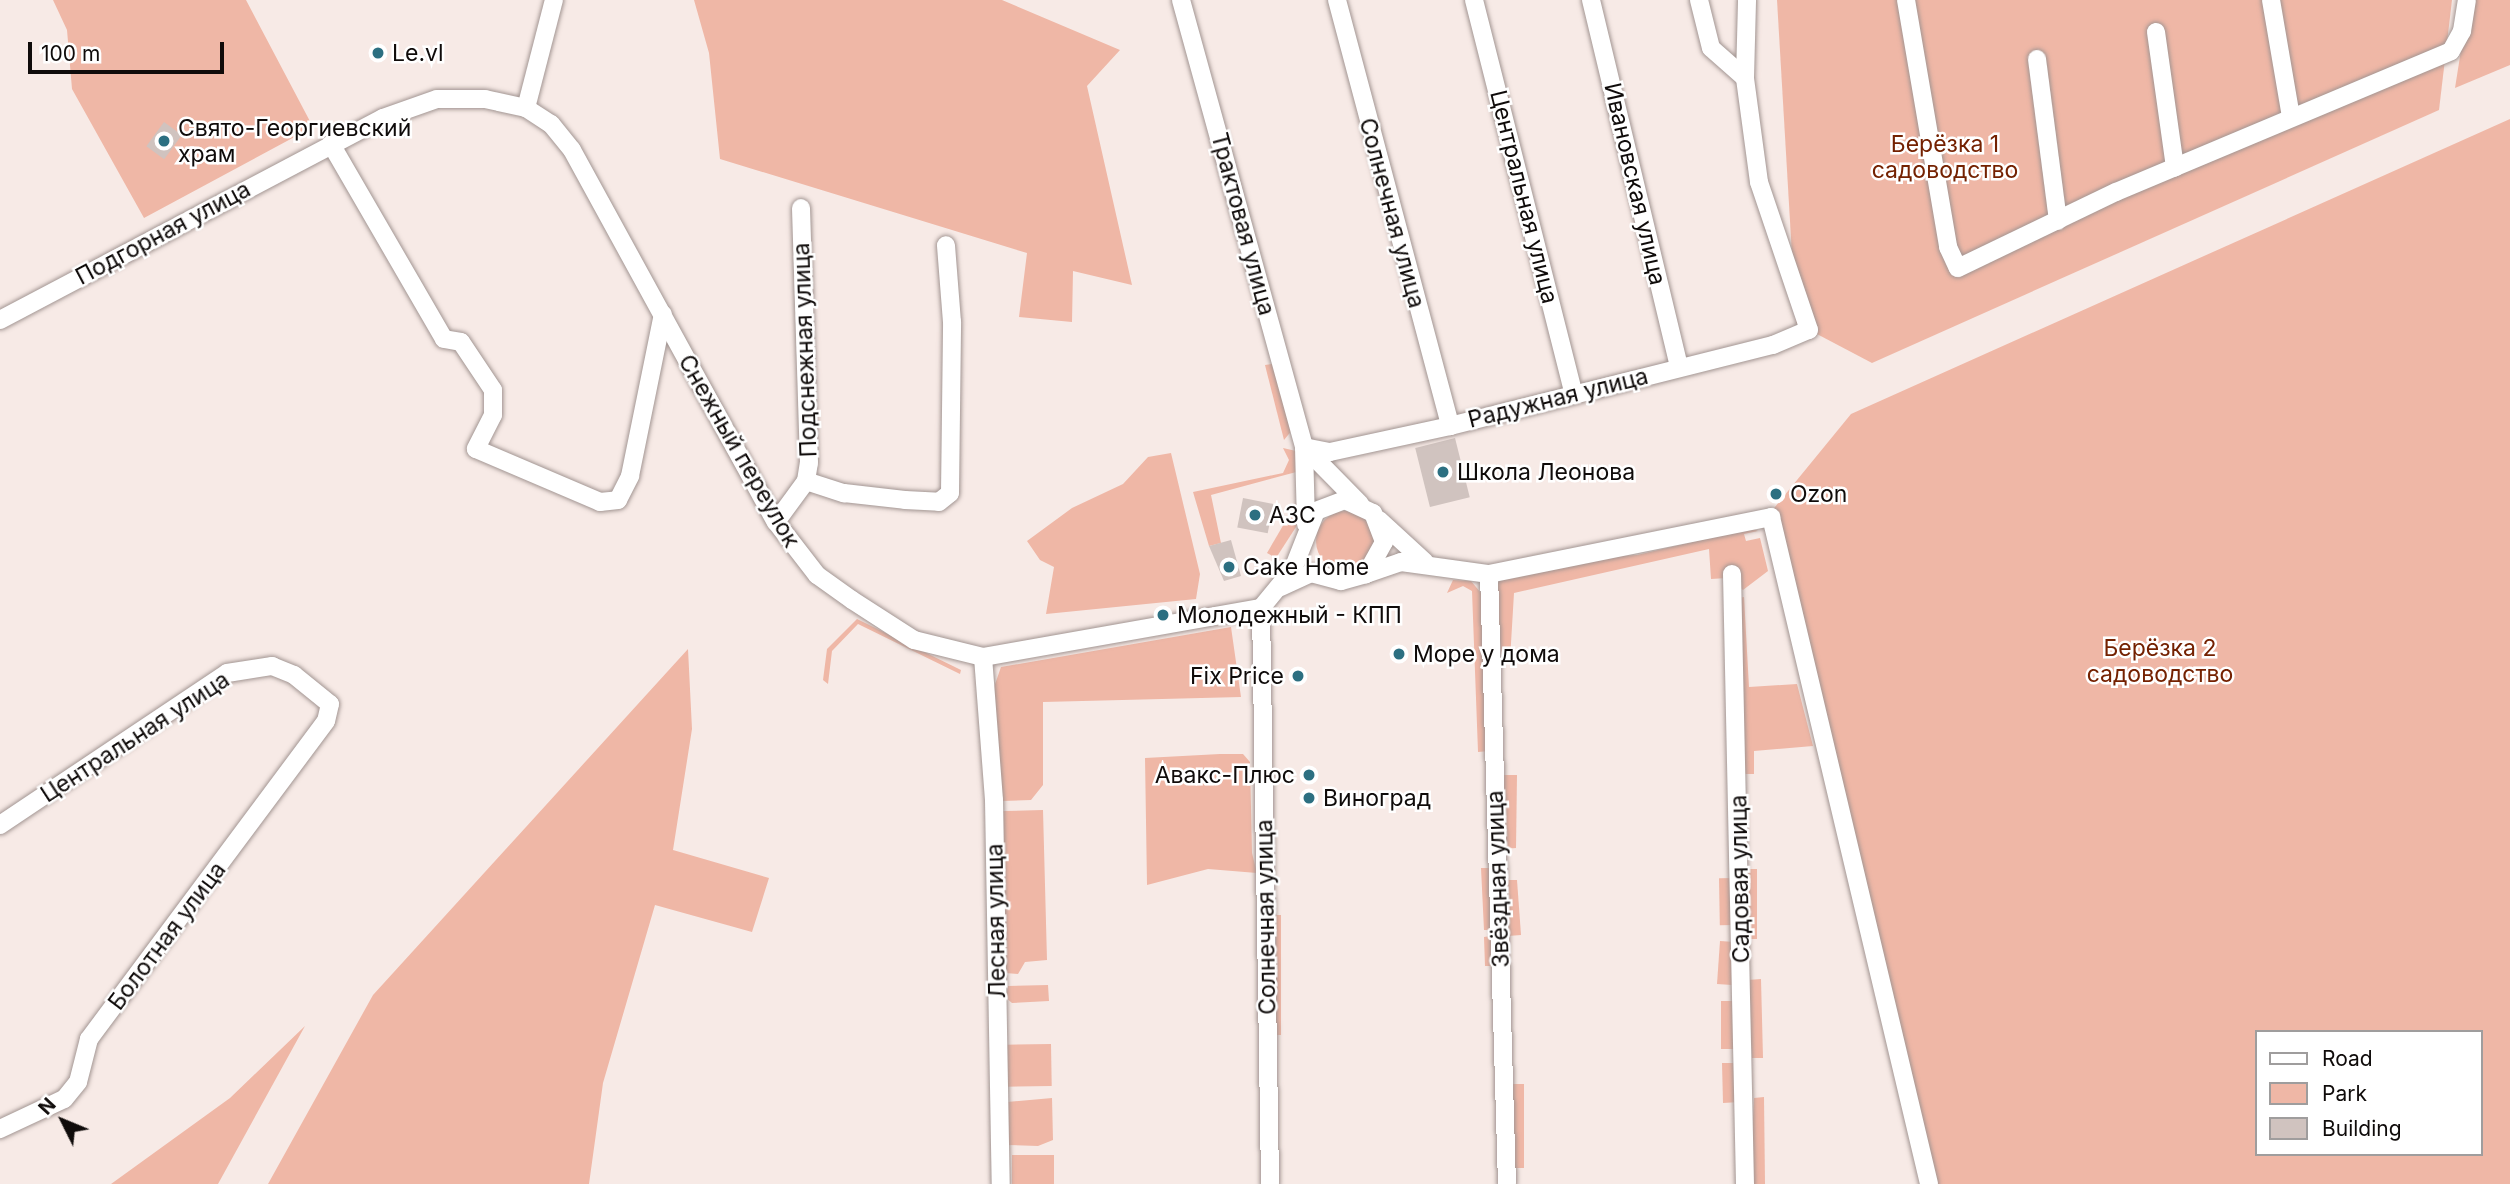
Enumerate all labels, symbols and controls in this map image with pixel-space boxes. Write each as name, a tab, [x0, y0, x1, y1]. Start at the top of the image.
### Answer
scale bar	[32, 28, 228, 72]
place label: Le.vl	[392, 39, 444, 67]
text: 100 m	[41, 41, 100, 66]
marker: Le.vl	[370, 45, 386, 61]
street label: Ивановская улица	[1598, 80, 1672, 288]
street label: Центральная улица	[1484, 87, 1564, 307]
place label: Свято-Георгиевский храм	[178, 114, 411, 168]
street label: Солнечная улица	[1353, 115, 1431, 311]
street label: Трактовая улица	[1205, 130, 1281, 318]
park label: Берёзка 1 садоводство	[1872, 130, 2018, 184]
marker: Свято-Георгиевский храм	[156, 133, 172, 149]
street label: Подгорная улица	[71, 175, 255, 291]
street label: Подснежная улица	[787, 242, 823, 458]
street label: Снежный переулок	[673, 350, 805, 552]
street label: Радужная улица	[1465, 362, 1651, 434]
place label: Школа Леонова	[1457, 458, 1635, 486]
marker: Школа Леонова	[1435, 464, 1451, 480]
place label: Ozon	[1790, 480, 1847, 508]
marker: Ozon	[1768, 486, 1784, 502]
place label: АЗС	[1269, 501, 1316, 529]
marker: АЗС	[1247, 507, 1263, 523]
place label: Cake Home	[1243, 553, 1369, 581]
marker: Cake Home	[1221, 559, 1237, 575]
place label: Молодежный - КПП	[1177, 601, 1402, 629]
marker: Молодежный - КПП	[1155, 607, 1171, 623]
park label: Берёзка 2 садоводство	[2087, 634, 2233, 688]
place label: Море у дома	[1413, 640, 1560, 668]
marker: Море у дома	[1391, 646, 1407, 662]
place label: Fix Price	[1190, 662, 1284, 690]
street label: Центральная улица	[36, 666, 234, 808]
marker: Fix Price	[1290, 668, 1306, 684]
place label: Авакс-Плюс	[1155, 761, 1295, 789]
marker: Авакс-Плюс	[1301, 767, 1317, 783]
place label: Виноград	[1323, 784, 1431, 812]
marker: Виноград	[1301, 790, 1317, 806]
street label: Звёздная улица	[1481, 790, 1515, 968]
street label: Садовая улица	[1725, 795, 1755, 963]
street label: Солнечная улица	[1250, 819, 1282, 1015]
street label: Лесная улица	[981, 843, 1011, 999]
street label: Болотная улица	[102, 857, 232, 1015]
legend	[2254, 1030, 2482, 1156]
text: Road	[2322, 1046, 2373, 1071]
text: Park	[2322, 1081, 2367, 1106]
north arrow	[28, 1086, 98, 1156]
text: N	[34, 1093, 61, 1119]
text: Building	[2322, 1116, 2402, 1141]

